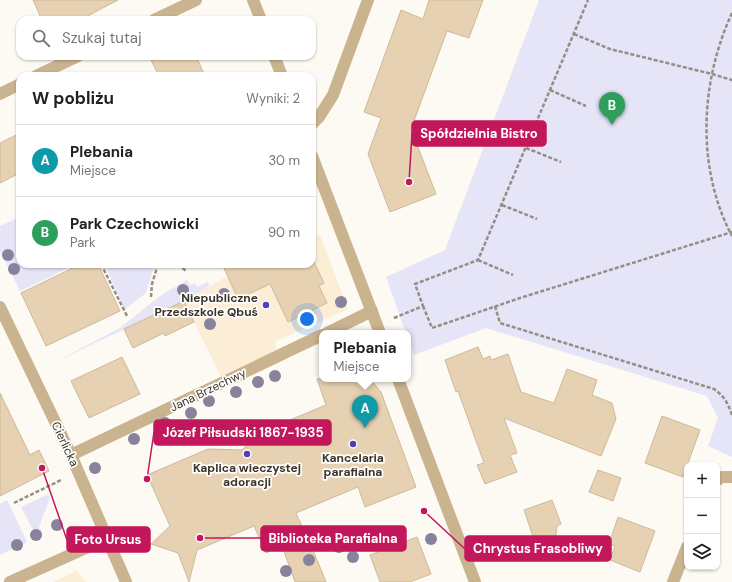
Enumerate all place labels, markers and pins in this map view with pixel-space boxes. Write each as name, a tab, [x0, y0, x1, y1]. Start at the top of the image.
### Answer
pin: B	[599, 92, 625, 125]
callout: Spółdzielnia Bistro	[412, 121, 546, 146]
place label: Niepubliczne Przedszkole Qbuś	[154, 290, 258, 320]
marker: Niepubliczne Przedszkole Qbuś	[261, 300, 271, 310]
pin: A	[352, 395, 378, 428]
callout: Józef Piłsudski 1867-1935	[154, 420, 331, 445]
marker: Kancelaria parafialna	[348, 439, 358, 449]
marker: Kaplica wieczystej adoracji	[242, 449, 252, 459]
place label: Kancelaria parafialna	[322, 450, 384, 480]
place label: Kaplica wieczystej adoracji	[193, 460, 301, 490]
callout: Biblioteka Parafialna	[261, 526, 406, 551]
callout: Foto Ursus	[67, 527, 150, 552]
callout: Chrystus Frasobliwy	[465, 536, 611, 561]

